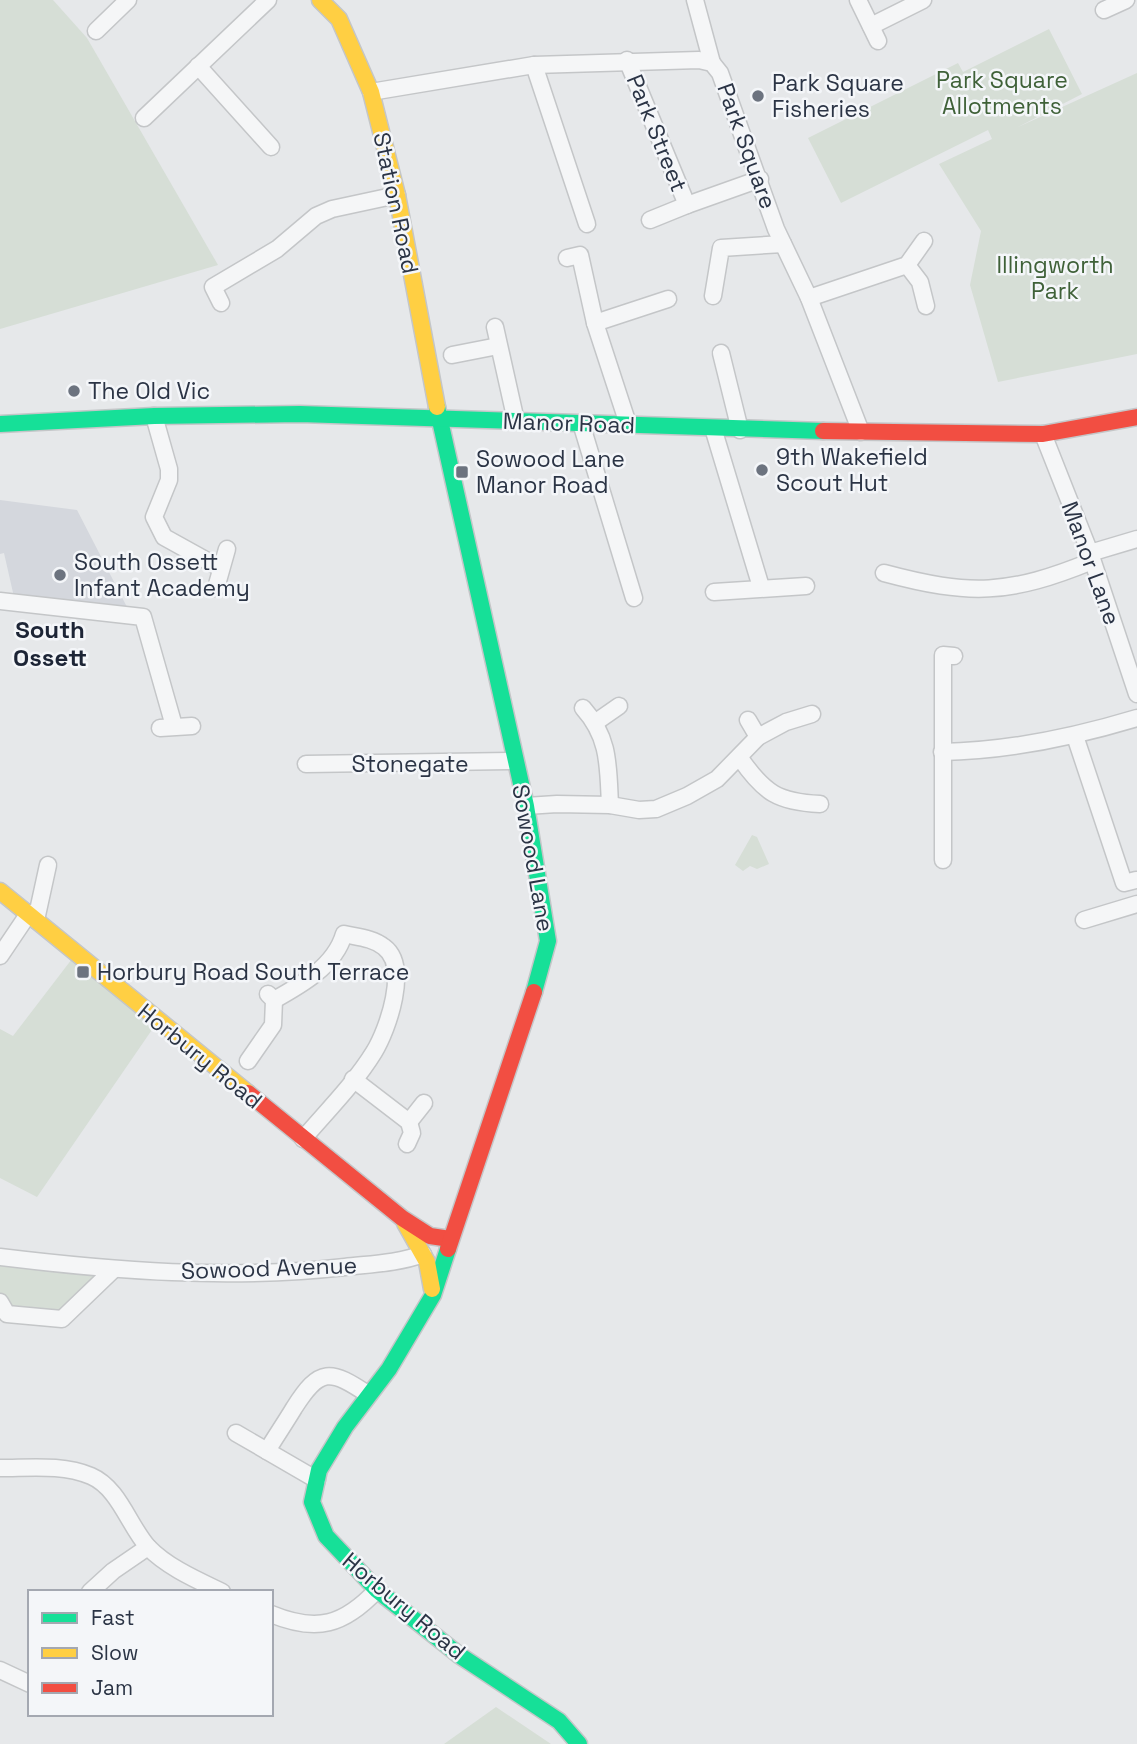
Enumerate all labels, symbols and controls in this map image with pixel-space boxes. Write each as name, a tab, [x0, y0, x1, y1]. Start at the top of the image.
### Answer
park label: Park Square Allotments	[936, 65, 1068, 121]
place label: Park Square Fisheries	[772, 68, 904, 124]
street label: Park Street	[620, 70, 694, 196]
street label: Park Square	[710, 79, 784, 213]
marker: Park Square Fisheries	[750, 88, 766, 104]
street label: Station Road	[366, 129, 426, 277]
park label: Illingworth Park	[996, 250, 1114, 306]
place label: The Old Vic	[88, 376, 210, 406]
marker: The Old Vic	[66, 383, 82, 399]
street label: Manor Road	[502, 406, 636, 440]
place label: 9th Wakefield Scout Hut	[776, 442, 928, 498]
place label: Sowood Lane Manor Road	[476, 444, 625, 500]
marker: 9th Wakefield Scout Hut	[754, 462, 770, 478]
marker: Sowood Lane Manor Road	[454, 464, 470, 480]
street label: Manor Lane	[1055, 497, 1127, 629]
place label: South Ossett Infant Academy	[74, 547, 250, 603]
marker: South Ossett Infant Academy	[52, 567, 68, 583]
district label: South Ossett	[13, 614, 87, 673]
street label: Stonegate	[351, 749, 469, 779]
street label: Sowood Lane	[505, 782, 561, 934]
place label: Horbury Road South Terrace	[97, 957, 409, 987]
marker: Horbury Road South Terrace	[75, 964, 91, 980]
street label: Horbury Road	[132, 997, 268, 1115]
street label: Sowood Avenue	[180, 1250, 358, 1286]
street label: Horbury Road	[336, 1546, 472, 1666]
legend	[28, 1590, 273, 1716]
text: Fast	[91, 1604, 135, 1631]
text: Slow	[91, 1639, 139, 1666]
text: Jam	[91, 1674, 133, 1701]

